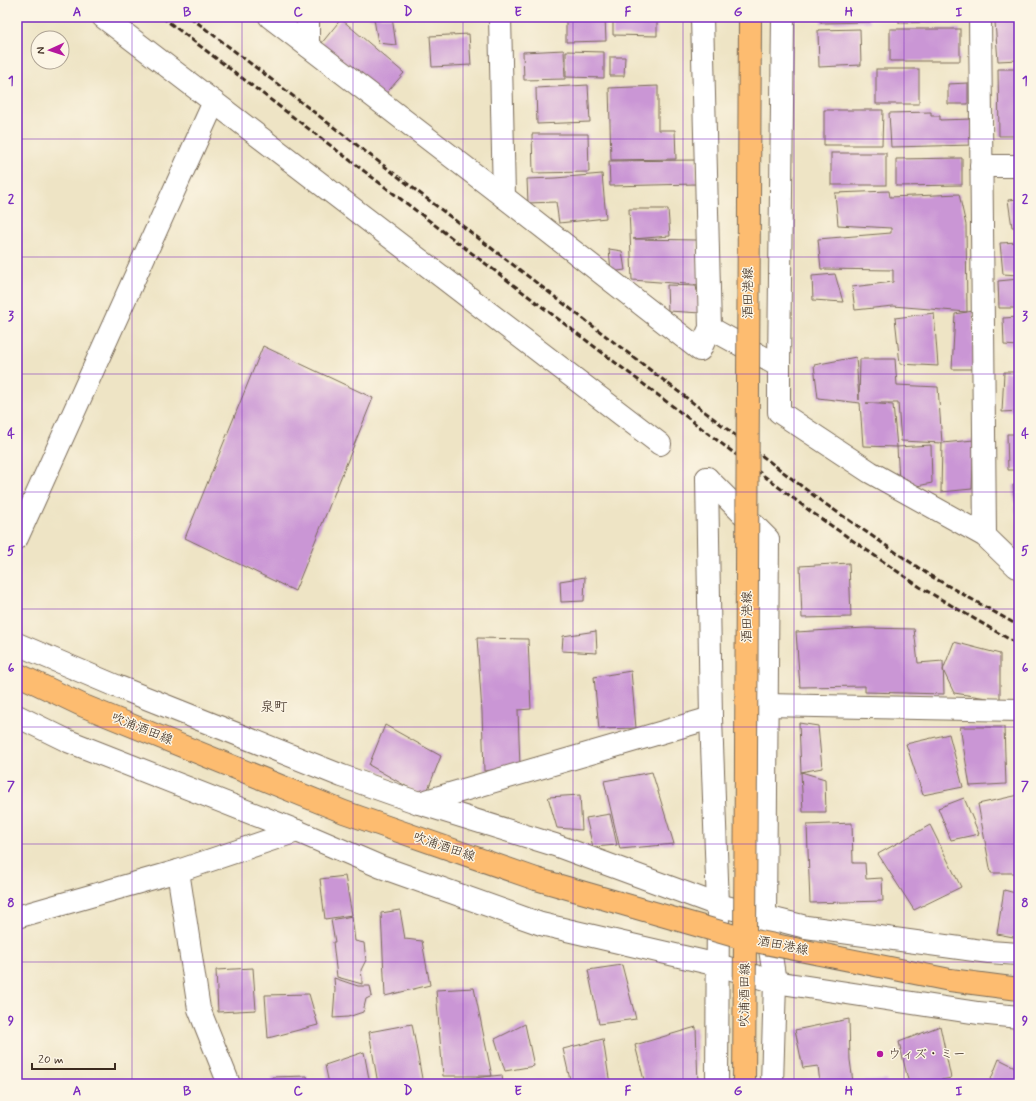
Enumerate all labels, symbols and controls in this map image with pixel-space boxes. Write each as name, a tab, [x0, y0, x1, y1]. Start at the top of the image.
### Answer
text: A	[73, 4, 81, 21]
text: B	[183, 4, 192, 21]
text: C	[293, 4, 303, 21]
text: D	[404, 4, 413, 21]
text: E	[514, 4, 522, 21]
text: F	[625, 4, 632, 21]
text: G	[734, 4, 743, 21]
text: H	[845, 4, 854, 21]
text: I	[956, 4, 963, 21]
north arrow	[30, 30, 70, 70]
text: N	[34, 46, 48, 54]
text: 1	[8, 73, 14, 90]
text: 1	[1022, 73, 1028, 90]
text: 2	[8, 191, 15, 208]
text: 2	[1022, 191, 1029, 208]
street label: 酒田港線	[740, 266, 757, 319]
text: 3	[8, 308, 14, 325]
text: 3	[1022, 308, 1028, 325]
text: 4	[7, 426, 15, 443]
text: 4	[1021, 426, 1029, 443]
text: 5	[7, 543, 15, 560]
text: 5	[1021, 543, 1029, 560]
street label: 酒田港線	[739, 590, 756, 643]
text: 6	[8, 660, 15, 677]
text: 6	[1022, 660, 1029, 677]
district label: 泉町	[260, 698, 288, 716]
street label: 吹浦酒田線	[109, 709, 176, 749]
text: 7	[7, 778, 15, 795]
text: 7	[1021, 778, 1029, 795]
street label: 吹浦酒田線	[410, 828, 478, 866]
text: 8	[7, 895, 15, 912]
text: 8	[1021, 895, 1029, 912]
street label: 酒田港線	[756, 933, 811, 959]
street label: 吹浦酒田線	[736, 961, 754, 1028]
text: 9	[8, 1013, 15, 1030]
text: 9	[1022, 1013, 1029, 1030]
scale bar	[32, 1045, 115, 1071]
place label: ウィズ・ミー	[888, 1046, 966, 1063]
marker: ウィズ・ミー	[875, 1049, 885, 1059]
text: 20 m	[38, 1052, 64, 1068]
text: A	[73, 1083, 81, 1100]
text: B	[183, 1083, 192, 1100]
text: C	[293, 1083, 303, 1100]
text: D	[404, 1083, 413, 1100]
text: E	[514, 1083, 522, 1100]
text: F	[625, 1083, 632, 1100]
text: G	[734, 1083, 743, 1100]
text: H	[845, 1083, 854, 1100]
text: I	[956, 1083, 963, 1100]

